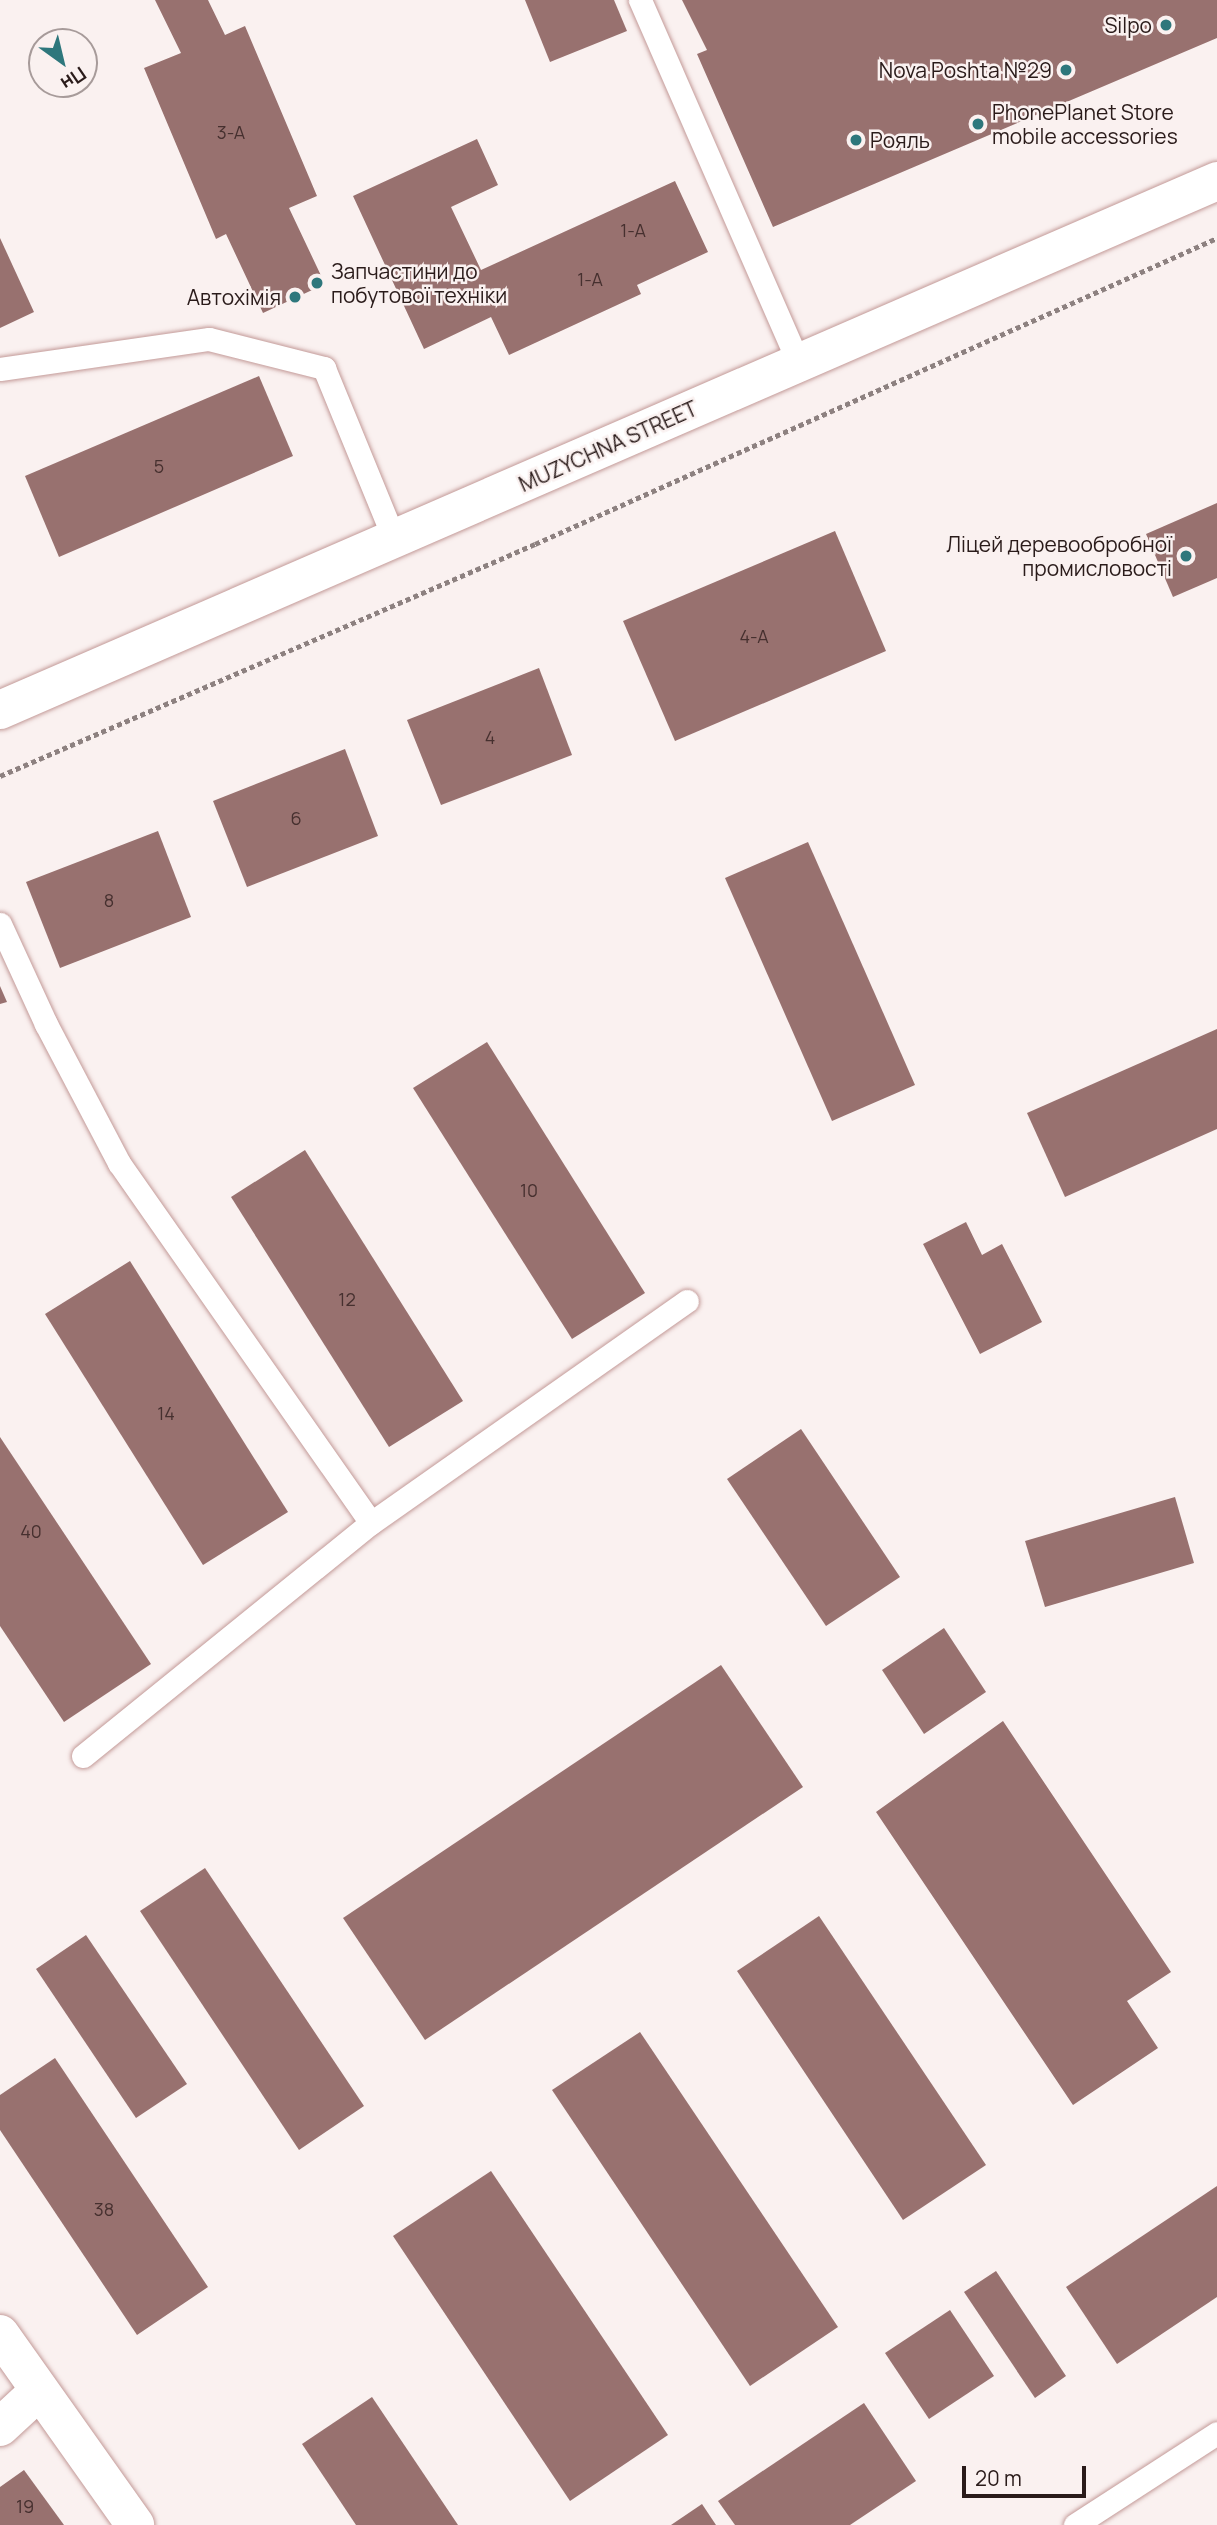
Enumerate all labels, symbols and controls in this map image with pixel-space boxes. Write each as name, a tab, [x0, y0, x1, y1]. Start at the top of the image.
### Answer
place label: Silpo	[1104, 12, 1152, 38]
marker: Silpo	[1158, 17, 1174, 33]
north arrow	[28, 28, 98, 98]
place label: Nova Poshta №29	[879, 57, 1052, 83]
text: Пн	[56, 61, 92, 97]
marker: Nova Poshta №29	[1058, 62, 1074, 78]
place label: PhonePlanet Store mobile accessories	[992, 99, 1178, 149]
marker: PhonePlanet Store mobile accessories	[970, 116, 986, 132]
house number: 3-А	[217, 121, 245, 143]
place label: Рояль	[870, 127, 930, 153]
marker: Рояль	[848, 132, 864, 148]
house number: 1-А	[620, 219, 646, 241]
place label: Запчастини до побутової техніки	[331, 258, 507, 308]
house number: 1-А	[577, 268, 603, 290]
marker: Запчастини до побутової техніки	[309, 275, 325, 291]
place label: Автохімія	[187, 284, 281, 310]
marker: Автохімія	[287, 289, 303, 305]
street label: MUZYCHNA STREET	[515, 395, 701, 497]
house number: 5	[154, 455, 164, 477]
place label: Ліцей деревообробної промисловості	[946, 531, 1172, 581]
marker: Ліцей деревообробної промисловості	[1178, 548, 1194, 564]
house number: 4-А	[739, 625, 769, 647]
house number: 4	[485, 726, 495, 748]
house number: 6	[290, 807, 302, 829]
house number: 8	[104, 889, 114, 911]
house number: 10	[520, 1179, 538, 1201]
house number: 12	[338, 1288, 356, 1310]
house number: 14	[157, 1402, 175, 1424]
house number: 40	[20, 1520, 42, 1542]
house number: 38	[94, 2198, 114, 2220]
scale bar	[965, 2452, 1089, 2496]
text: 20 m	[975, 2464, 1022, 2492]
house number: 19	[16, 2495, 34, 2517]

